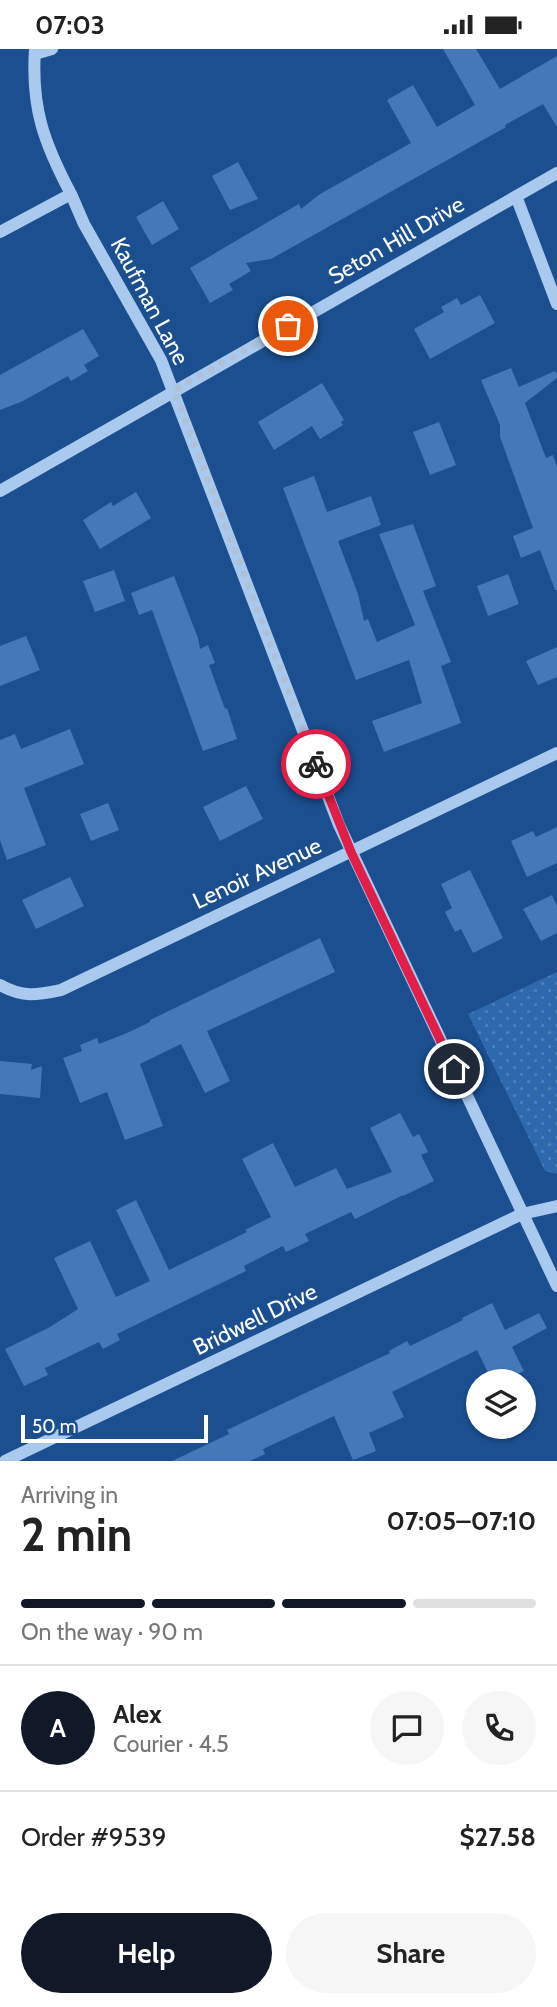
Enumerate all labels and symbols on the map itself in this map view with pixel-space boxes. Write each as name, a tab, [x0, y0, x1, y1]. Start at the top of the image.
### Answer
street label: Seton Hill Drive	[323, 190, 469, 290]
street label: Kaufman Lane	[105, 233, 195, 370]
pin	[258, 296, 318, 356]
courier	[281, 729, 351, 799]
street label: Lenoir Avenue	[188, 831, 326, 915]
pin	[424, 1039, 484, 1099]
street label: Bridwell Drive	[188, 1277, 322, 1361]
scale bar	[21, 1412, 208, 1444]

